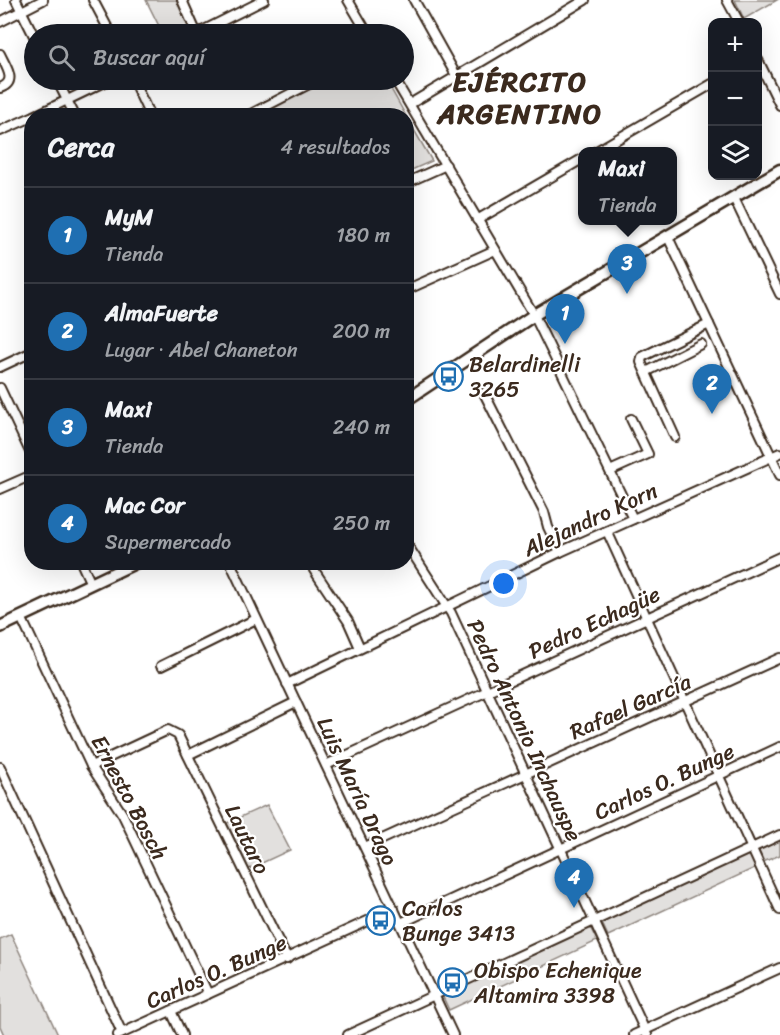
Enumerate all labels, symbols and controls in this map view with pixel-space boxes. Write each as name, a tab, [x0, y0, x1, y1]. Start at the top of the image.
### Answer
map controls	[708, 18, 762, 180]
button: +	[708, 18, 762, 72]
search box	[24, 24, 414, 90]
text: Buscar aquí	[93, 38, 205, 77]
icon: search	[45, 41, 78, 74]
district label: EJÉRCITO ARGENTINO	[436, 57, 603, 138]
button: −	[708, 72, 762, 126]
text: Cerca	[48, 124, 114, 170]
button: layers	[708, 126, 762, 180]
text: 4 resultados	[281, 130, 390, 165]
popup	[578, 147, 677, 225]
text: Maxi	[598, 149, 645, 188]
text: Tienda	[598, 188, 657, 223]
text: MyM	[105, 198, 153, 237]
text: 1	[63, 218, 72, 253]
text: 180 m	[336, 218, 390, 253]
text: Tienda	[105, 237, 163, 272]
pin: 3	[608, 244, 646, 294]
text: AlmaFuerte	[105, 294, 218, 333]
pin: 1	[546, 294, 584, 344]
text: 2	[62, 314, 73, 349]
text: 200 m	[333, 314, 390, 349]
text: Lugar · Abel Chaneton	[105, 333, 298, 368]
place label: Belardinelli 3265	[469, 345, 581, 409]
bus stop icon: Belardinelli 3265	[432, 361, 464, 393]
pin: 2	[692, 364, 732, 414]
text: Maxi	[105, 390, 151, 429]
text: 3	[62, 410, 73, 445]
text: 240 m	[333, 410, 390, 445]
text: Tienda	[105, 429, 163, 464]
street label: Alejandro Korn	[515, 471, 664, 568]
text: Mac Cor	[105, 486, 185, 525]
text: 4	[61, 506, 74, 541]
text: 250 m	[333, 506, 390, 541]
text: Supermercado	[105, 525, 231, 560]
your location	[489, 569, 518, 598]
street label: Pedro Echagüe	[522, 575, 667, 670]
street label: Pedro Antonio Inchauspe	[456, 612, 593, 848]
street label: Rafael García	[563, 662, 698, 751]
street label: Luis María Drago	[306, 710, 409, 872]
street label: Ernesto Bosch	[80, 727, 179, 867]
street label: Carlos O. Bunge	[587, 732, 741, 831]
street label: Lautaro	[214, 797, 281, 881]
pin: 4	[554, 858, 594, 908]
place label: Carlos Bunge 3413	[402, 889, 515, 953]
bus stop icon: Carlos Bunge 3413	[365, 905, 397, 937]
street label: Carlos O. Bunge	[139, 923, 293, 1020]
place label: Obispo Echenique Altamira 3398	[473, 951, 642, 1015]
bus stop icon: Obispo Echenique Altamira 3398	[437, 967, 469, 999]

